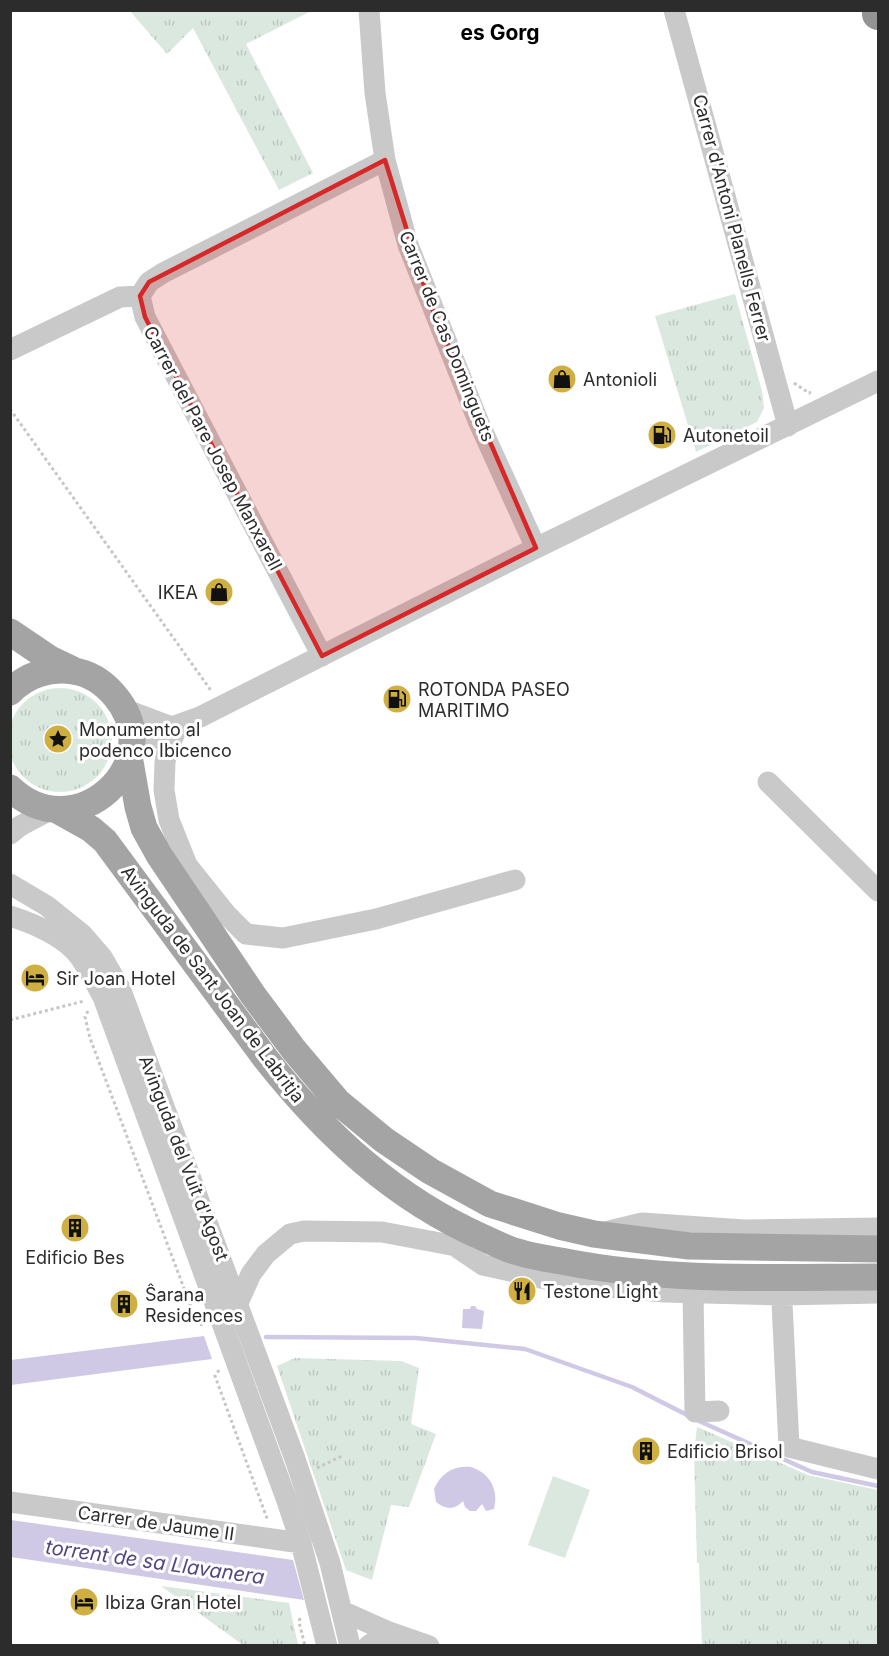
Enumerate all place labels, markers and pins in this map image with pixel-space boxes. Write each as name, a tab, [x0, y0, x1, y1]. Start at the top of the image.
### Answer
shop icon: Antonioli	[546, 363, 578, 395]
place label: Antonioli	[583, 369, 657, 390]
fuel station icon: Autonetoil	[646, 419, 678, 451]
place label: Autonetoil	[683, 425, 769, 446]
shop icon: IKEA	[203, 576, 235, 608]
place label: IKEA	[158, 582, 198, 603]
place label: ROTONDA PASEO MARITIMO	[418, 679, 570, 721]
fuel station icon: ROTONDA PASEO MARITIMO	[381, 683, 413, 715]
place label: Monumento al podenco Ibicenco	[79, 719, 232, 761]
place icon: Monumento al podenco Ibicenco	[42, 723, 74, 755]
hotel icon: Sir Joan Hotel	[19, 962, 51, 994]
place label: Sir Joan Hotel	[56, 968, 176, 989]
building icon: Edificio Bes	[59, 1212, 91, 1244]
place label: Edificio Bes	[25, 1247, 125, 1268]
restaurant icon: Testone Light	[506, 1275, 538, 1307]
place label: Testone Light	[543, 1281, 658, 1302]
place label: Ŝarana Residences	[145, 1283, 243, 1326]
building icon: Ŝarana Residences	[108, 1288, 140, 1320]
building icon: Edificio Brisol	[630, 1435, 662, 1467]
place label: Edificio Brisol	[667, 1441, 783, 1462]
hotel icon: Ibiza Gran Hotel	[68, 1586, 100, 1618]
place label: Ibiza Gran Hotel	[105, 1592, 241, 1613]

